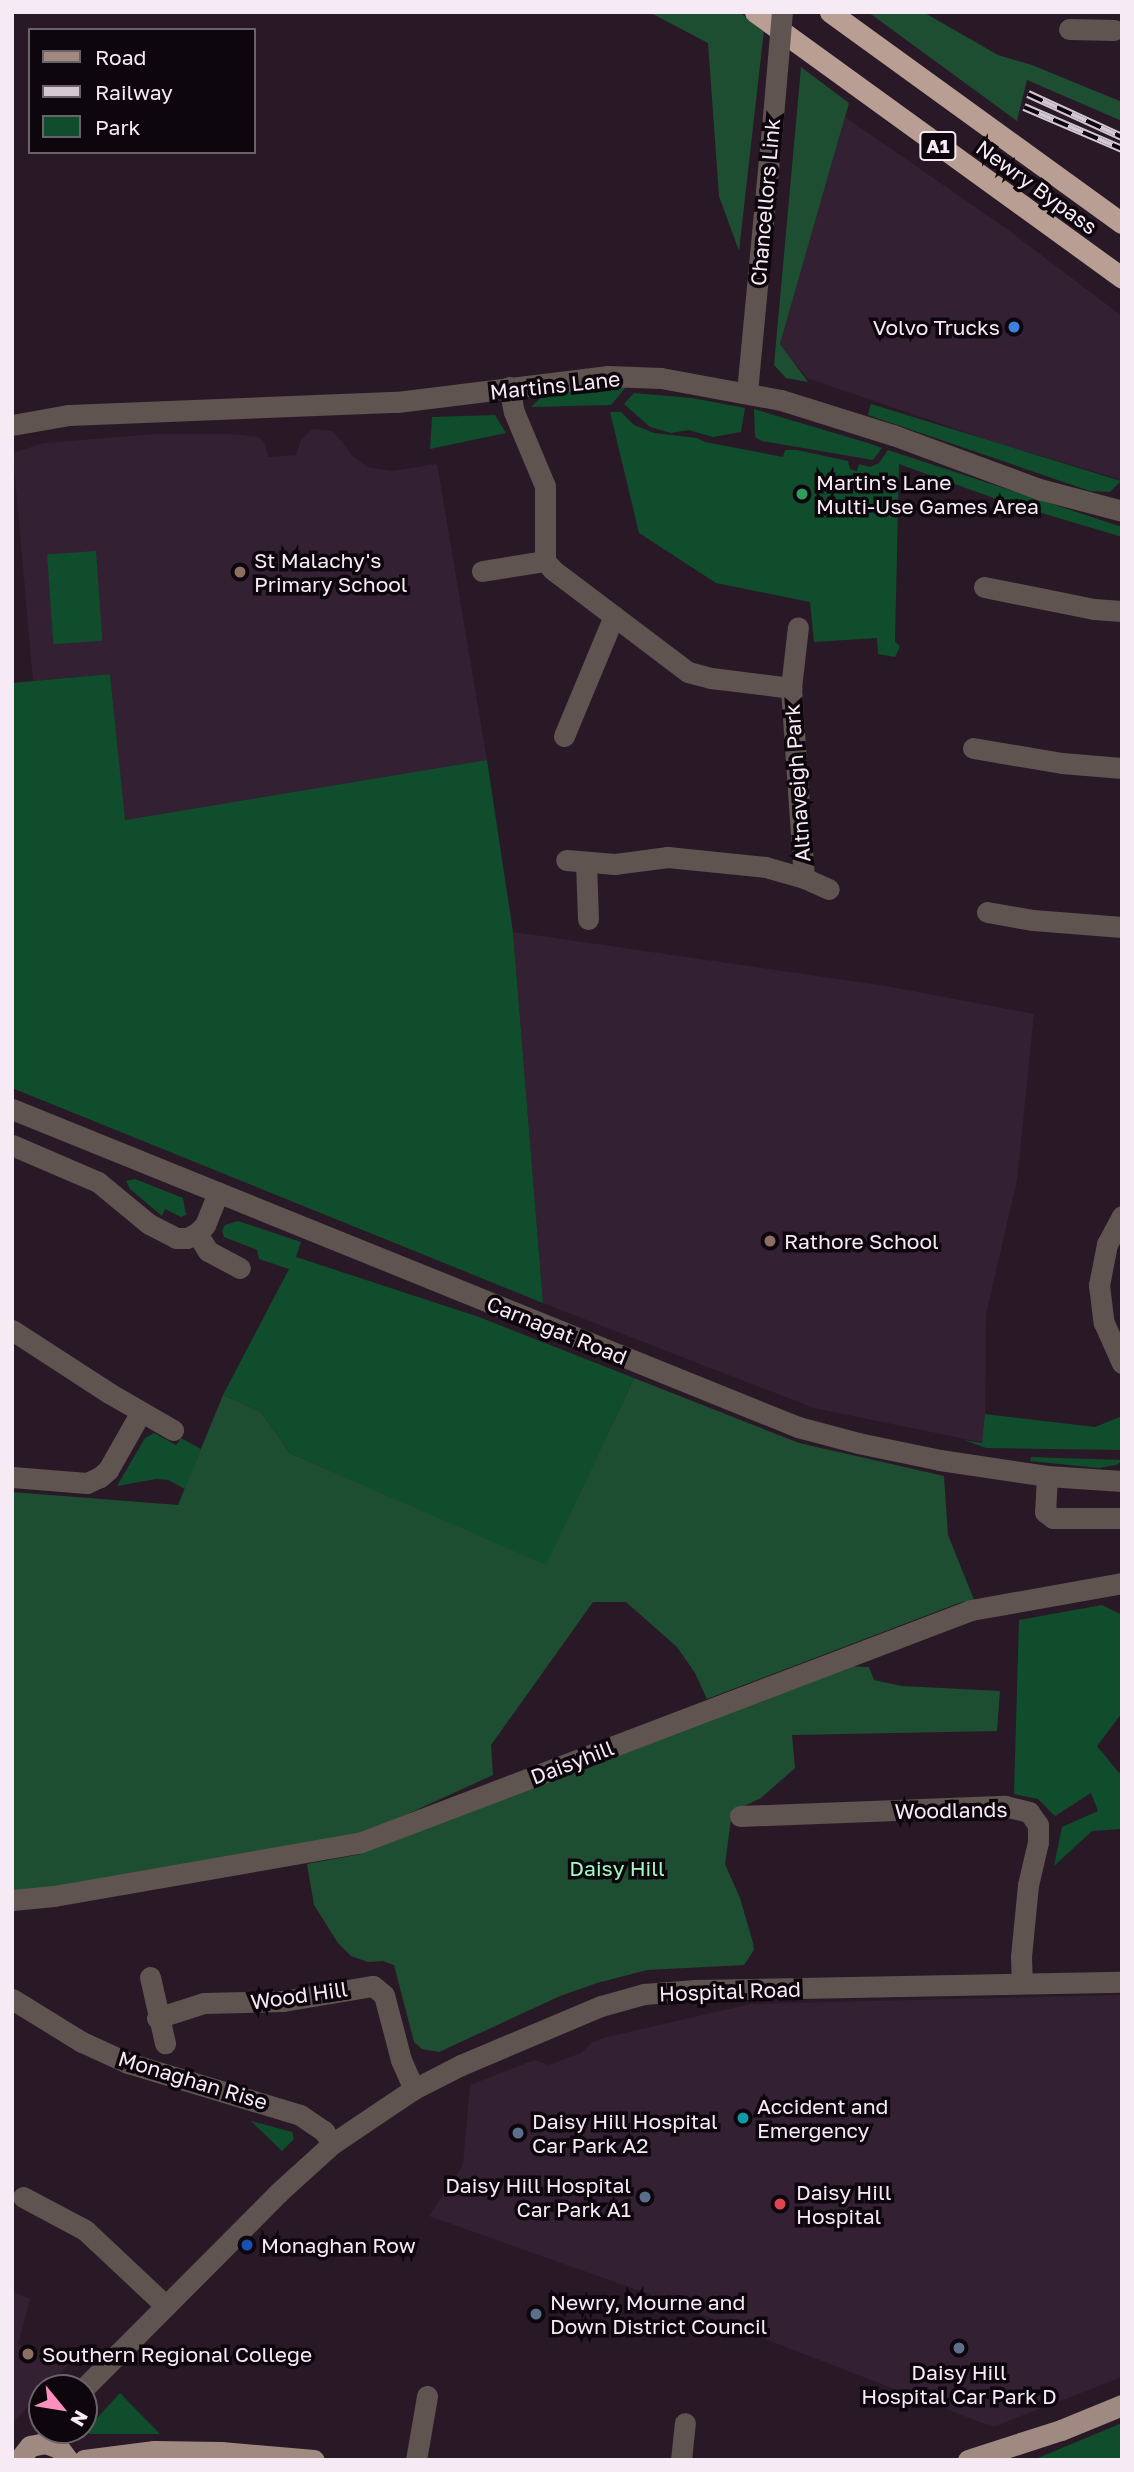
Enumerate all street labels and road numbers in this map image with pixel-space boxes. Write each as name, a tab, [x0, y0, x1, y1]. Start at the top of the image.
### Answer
street label: Chancellors Link	[745, 117, 785, 287]
road number: A1	[919, 130, 957, 162]
street label: Newry Bypass	[972, 135, 1102, 239]
street label: Martins Lane	[489, 366, 621, 404]
street label: Altnaveigh Park	[779, 703, 815, 863]
street label: Carnagat Road	[483, 1290, 631, 1370]
street label: Daisyhill	[527, 1735, 617, 1789]
street label: Woodlands	[894, 1796, 1008, 1824]
street label: Wood Hill	[249, 1976, 349, 2014]
street label: Hospital Road	[659, 1976, 801, 2006]
street label: Monaghan Rise	[115, 2045, 271, 2115]

